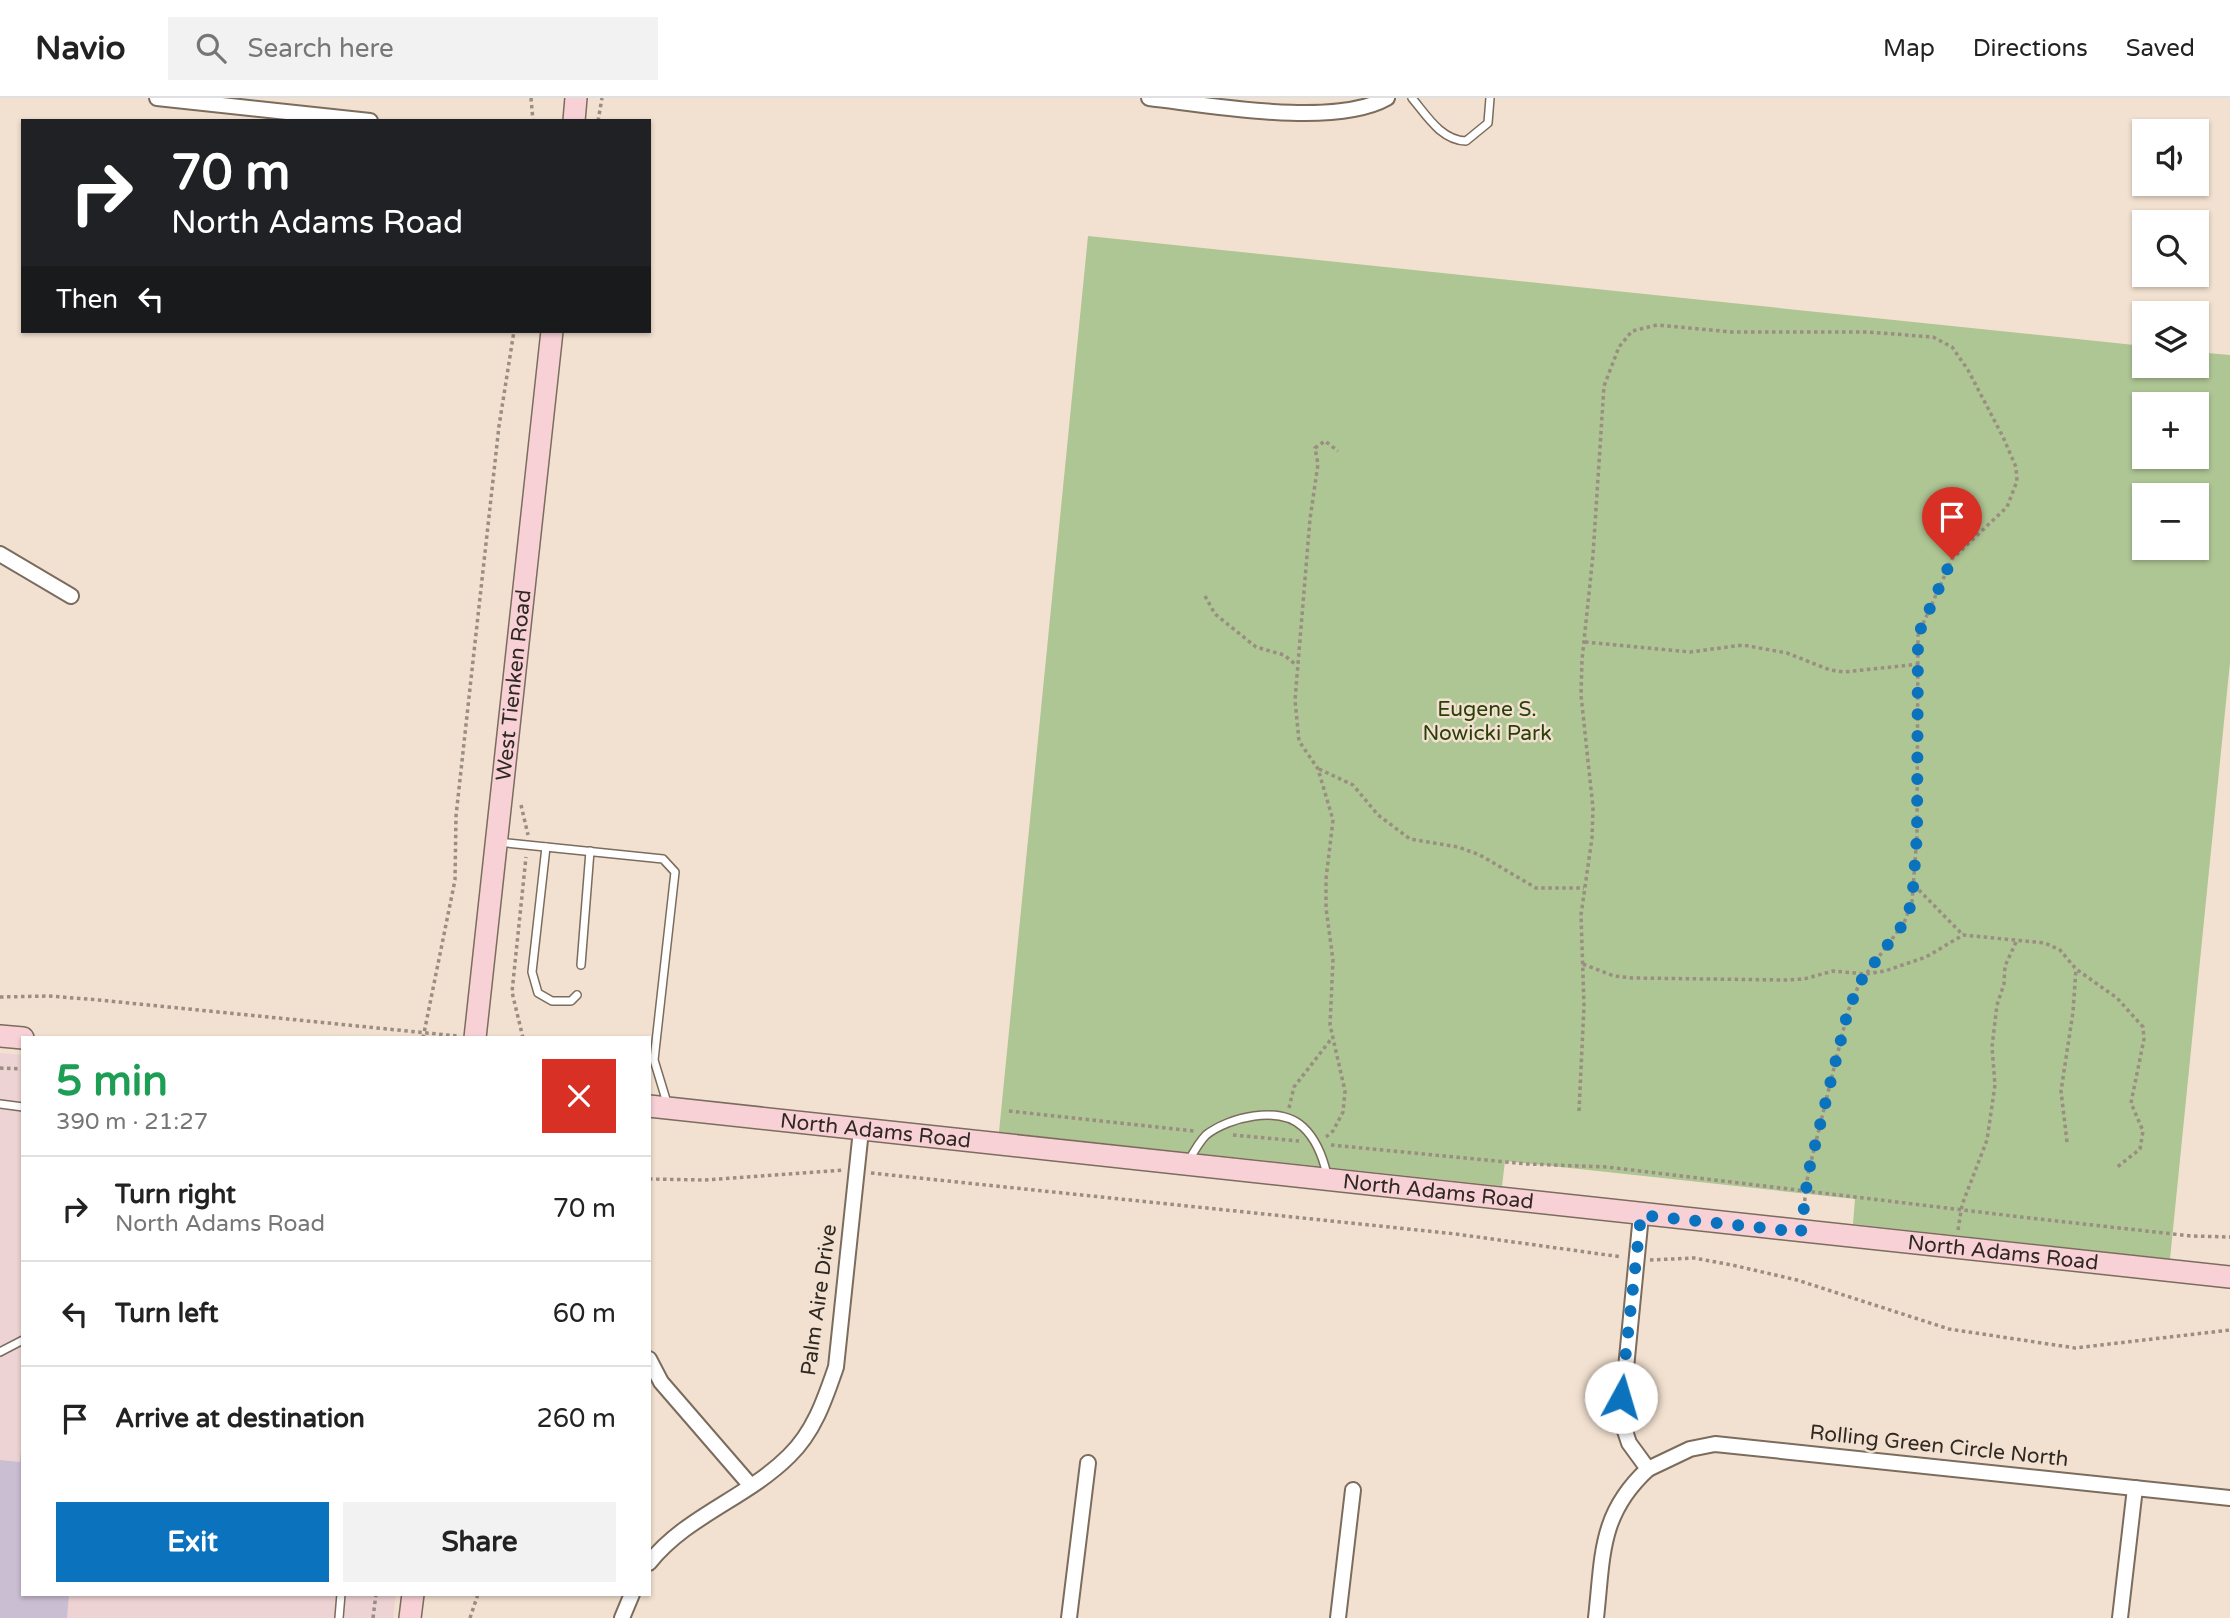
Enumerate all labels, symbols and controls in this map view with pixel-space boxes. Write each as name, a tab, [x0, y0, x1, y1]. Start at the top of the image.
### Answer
search box	[168, 17, 658, 80]
text: Navio	[35, 29, 126, 68]
icon: search	[192, 29, 230, 67]
text: Search here	[248, 33, 394, 64]
text: Map	[1883, 34, 1935, 63]
text: Directions	[1973, 34, 2088, 63]
text: Saved	[2126, 34, 2195, 63]
map controls	[2132, 119, 2209, 560]
button: sound	[2132, 119, 2209, 196]
text: 70 m	[171, 144, 290, 203]
icon: right	[56, 147, 147, 238]
text: North Adams Road	[171, 204, 463, 242]
button: search	[2132, 210, 2209, 287]
icon: left	[132, 280, 170, 318]
text: Then	[56, 284, 118, 315]
button: layers	[2132, 301, 2209, 378]
button: +	[2132, 392, 2209, 469]
button: −	[2132, 483, 2209, 560]
pin	[1922, 487, 1982, 559]
icon: arrive	[1933, 498, 1971, 536]
street label: West Tienken Road	[491, 588, 536, 782]
park label: Eugene S. Nowicki Park	[1422, 697, 1552, 746]
text: 5 min	[56, 1056, 168, 1107]
button: close	[542, 1059, 616, 1133]
text: 390 m · 21:27	[56, 1108, 208, 1136]
street label: North Adams Road	[779, 1108, 972, 1153]
street label: North Adams Road	[1342, 1169, 1535, 1214]
text: Turn right	[115, 1179, 236, 1210]
icon: right	[56, 1190, 94, 1228]
text: 70 m	[553, 1193, 616, 1224]
text: North Adams Road	[115, 1210, 325, 1238]
street label: Palm Aire Drive	[796, 1222, 842, 1377]
street label: North Adams Road	[1906, 1230, 2100, 1275]
icon: left	[56, 1295, 94, 1333]
text: Turn left	[115, 1298, 218, 1329]
text: 60 m	[553, 1298, 616, 1329]
position arrow	[1584, 1360, 1658, 1434]
icon: arrive	[56, 1400, 94, 1438]
text: Arrive at destination	[115, 1403, 365, 1434]
text: 260 m	[536, 1403, 616, 1434]
street label: Rolling Green Circle North	[1808, 1420, 2070, 1472]
button: Exit	[56, 1502, 329, 1582]
button: Share	[343, 1502, 616, 1582]

